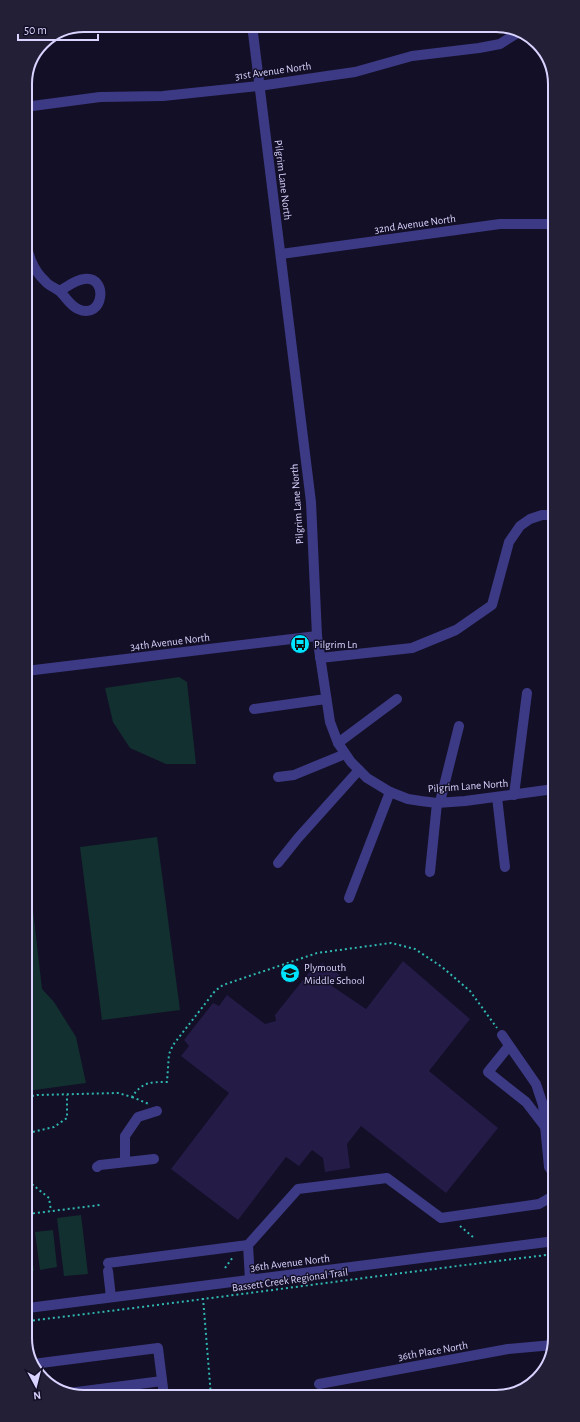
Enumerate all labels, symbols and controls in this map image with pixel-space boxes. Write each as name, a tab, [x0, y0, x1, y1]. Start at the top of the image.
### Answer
scale bar	[18, 16, 98, 42]
text: 50 m	[24, 24, 47, 36]
street label: 31st Avenue North	[234, 60, 312, 82]
street label: Pilgrim Lane North	[273, 139, 293, 221]
street label: 32nd Avenue North	[374, 213, 456, 235]
street label: Pilgrim Lane North	[289, 463, 305, 545]
street label: 34th Avenue North	[130, 632, 210, 652]
bus stop icon: Pilgrim Ln	[289, 633, 311, 655]
place label: Pilgrim Ln	[314, 639, 358, 650]
street label: Pilgrim Lane North	[427, 778, 509, 794]
school or university icon: Plymouth Middle School	[279, 962, 301, 984]
place label: Plymouth Middle School	[304, 962, 365, 986]
street label: 36th Avenue North	[250, 1253, 330, 1273]
street label: Bassett Creek Regional Trail	[231, 1266, 349, 1294]
street label: 36th Place North	[397, 1339, 469, 1363]
north arrow	[16, 1366, 56, 1406]
text: N	[33, 1390, 42, 1401]

